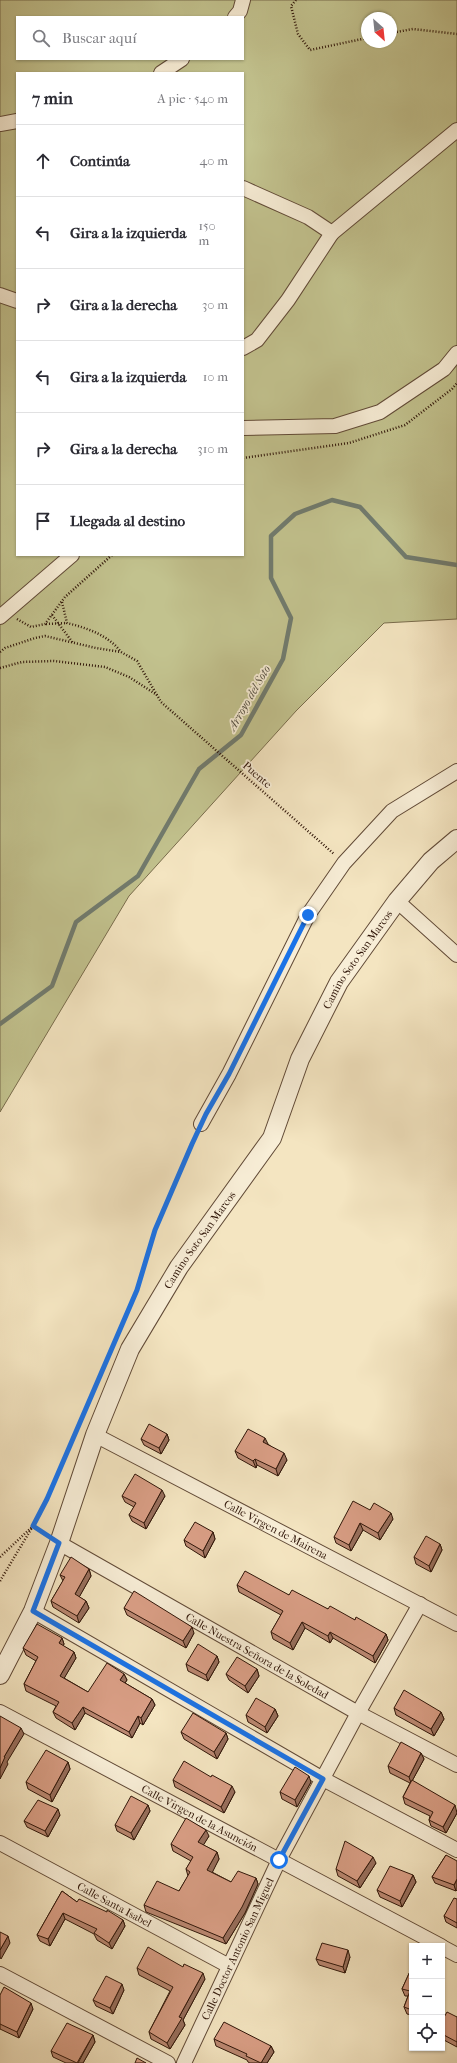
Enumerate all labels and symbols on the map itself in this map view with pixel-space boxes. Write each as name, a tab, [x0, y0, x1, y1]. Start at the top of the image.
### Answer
north arrow	[361, 12, 397, 48]
water label: Arroyo del Soto	[224, 663, 273, 735]
street label: Puente	[240, 759, 274, 791]
route end	[299, 906, 317, 924]
street label: Camino Soto San Marcos	[320, 908, 395, 1011]
street label: Camino Soto San Marcos	[161, 1189, 238, 1291]
street label: Calle Virgen de Mairena	[222, 1497, 331, 1562]
street label: Calle Nuestra Señora de la Soledad	[183, 1610, 332, 1702]
street label: Calle Virgen de la Asunción	[139, 1782, 260, 1854]
route start	[270, 1851, 288, 1869]
street label: Calle Doctor Antonio San Miguel	[199, 1876, 276, 2022]
street label: Calle Santa Isabel	[75, 1879, 154, 1930]

